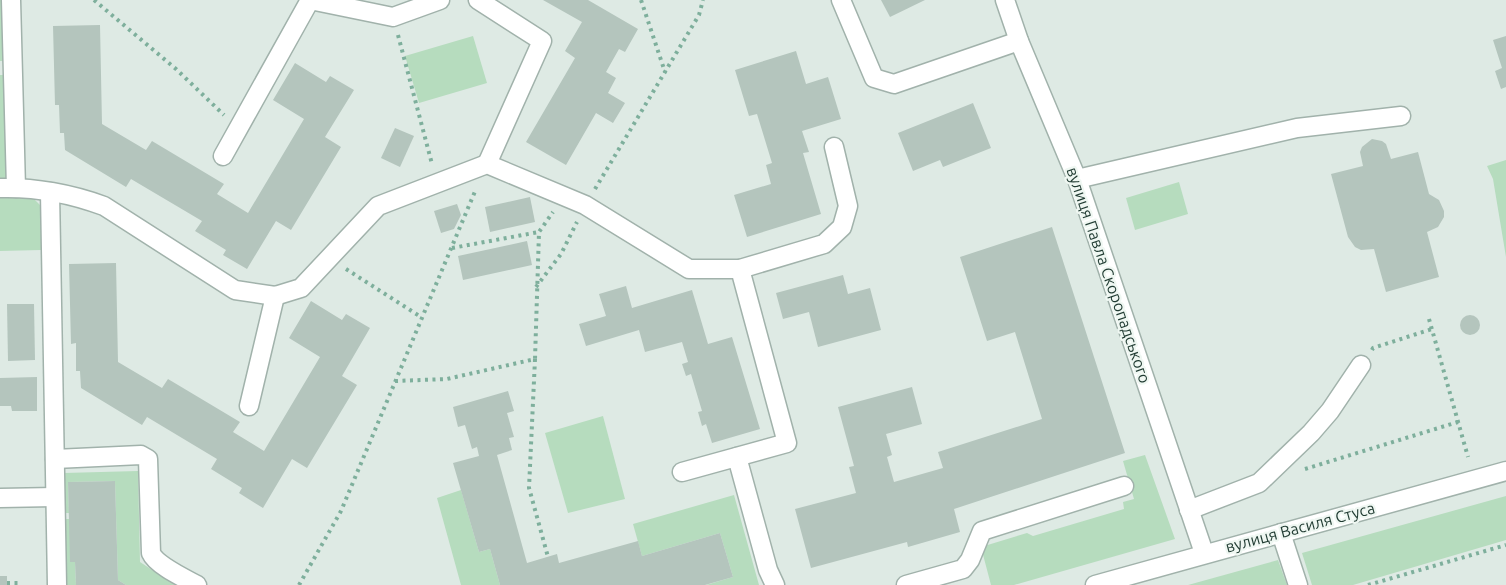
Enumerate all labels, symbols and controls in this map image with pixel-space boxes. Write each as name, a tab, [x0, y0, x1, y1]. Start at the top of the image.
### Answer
street label: вулиця Павла Скоропадського	[1063, 165, 1155, 385]
street label: вулиця Василя Стуса	[1223, 498, 1377, 556]

